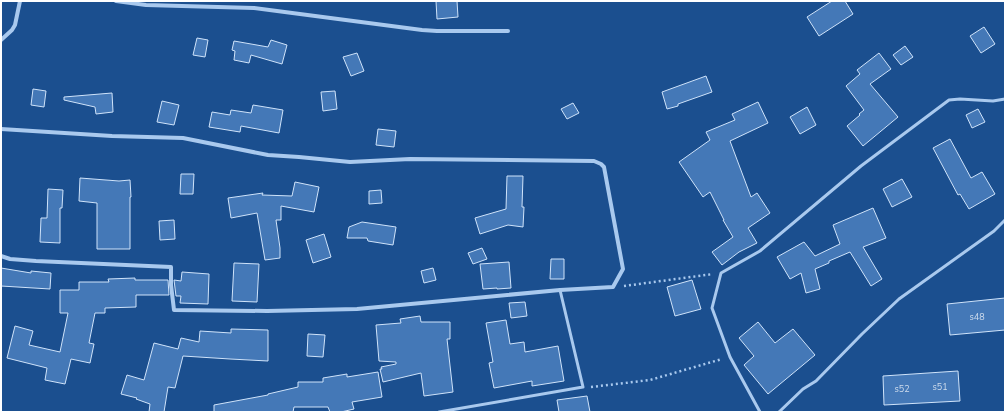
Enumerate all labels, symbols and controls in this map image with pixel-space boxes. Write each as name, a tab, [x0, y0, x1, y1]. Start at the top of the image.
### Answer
house number: s48	[969, 311, 985, 323]
house number: s51	[932, 381, 948, 393]
house number: s52	[894, 383, 910, 395]

